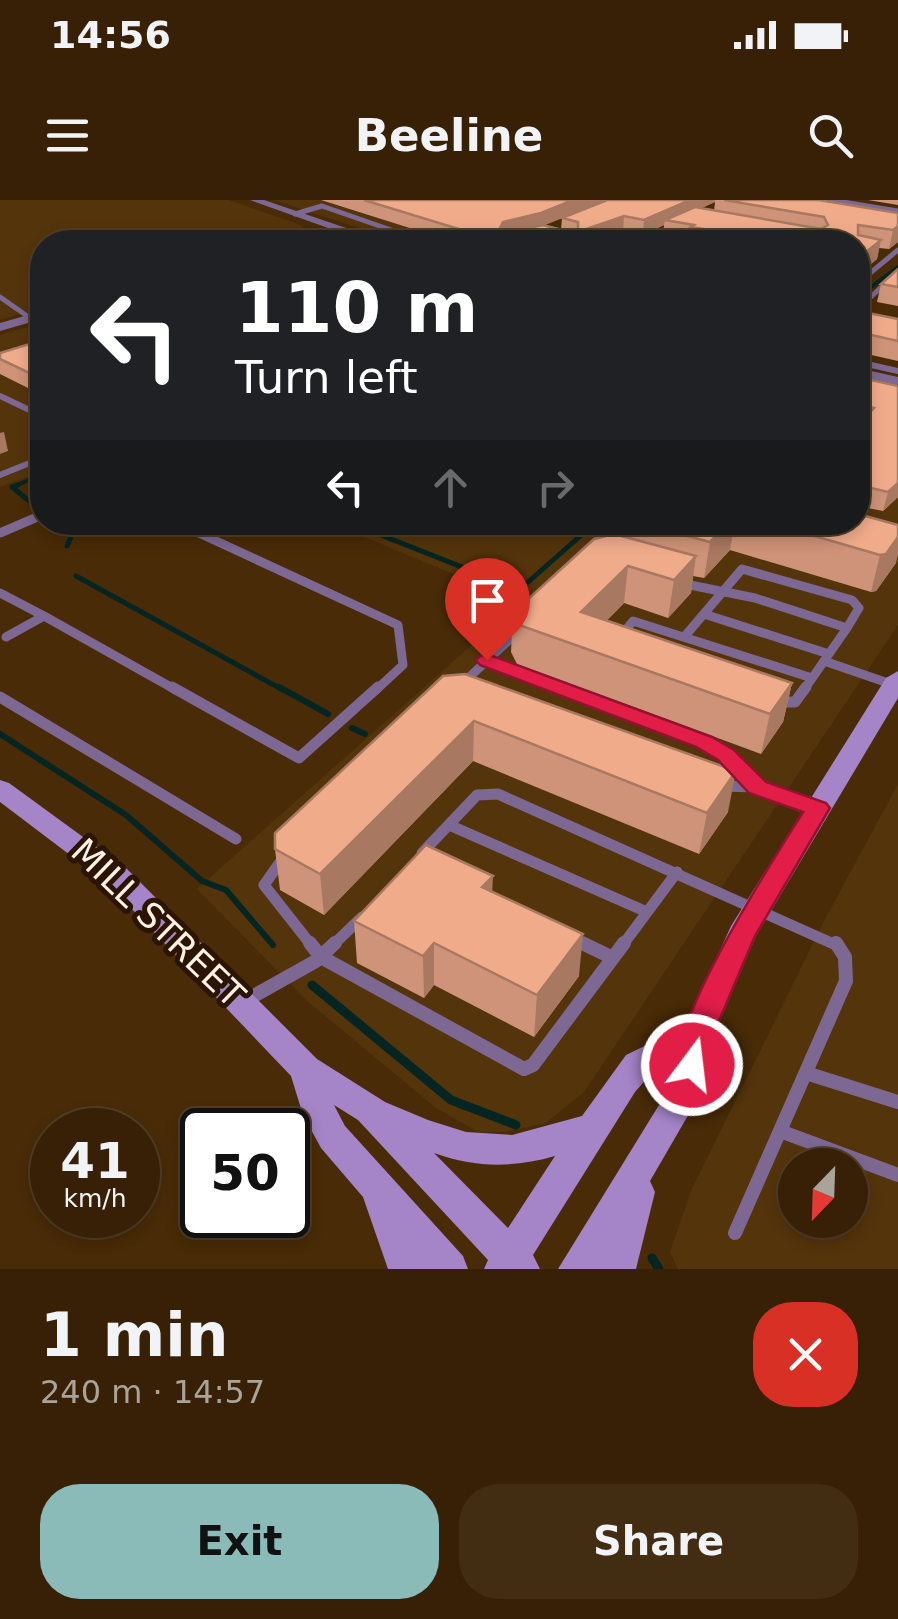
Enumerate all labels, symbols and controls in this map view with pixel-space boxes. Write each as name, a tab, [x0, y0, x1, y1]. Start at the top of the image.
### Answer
text: 14:56	[50, 13, 171, 57]
icon: menu	[40, 108, 95, 163]
icon: search	[803, 108, 858, 163]
text: Beeline	[355, 109, 543, 162]
text: 110 m	[235, 267, 478, 349]
icon: left	[70, 270, 200, 400]
text: Turn left	[235, 351, 418, 404]
icon: left	[318, 460, 373, 515]
icon: ahead	[423, 460, 478, 515]
icon: right	[528, 460, 583, 515]
pin	[445, 558, 530, 661]
icon: arrive	[460, 573, 515, 628]
street label: MILL STREET	[63, 831, 253, 1016]
position arrow	[640, 1013, 744, 1117]
speed limit sign: 50	[180, 1108, 310, 1238]
text: 41	[60, 1132, 130, 1190]
north arrow	[778, 1148, 868, 1238]
map controls	[778, 1148, 868, 1238]
text: km/h	[63, 1184, 127, 1213]
text: 1 min	[40, 1300, 228, 1370]
button: close	[753, 1302, 858, 1407]
text: 240 m · 14:57	[40, 1373, 265, 1411]
button: Exit	[40, 1484, 439, 1599]
button: Share	[459, 1484, 858, 1599]

